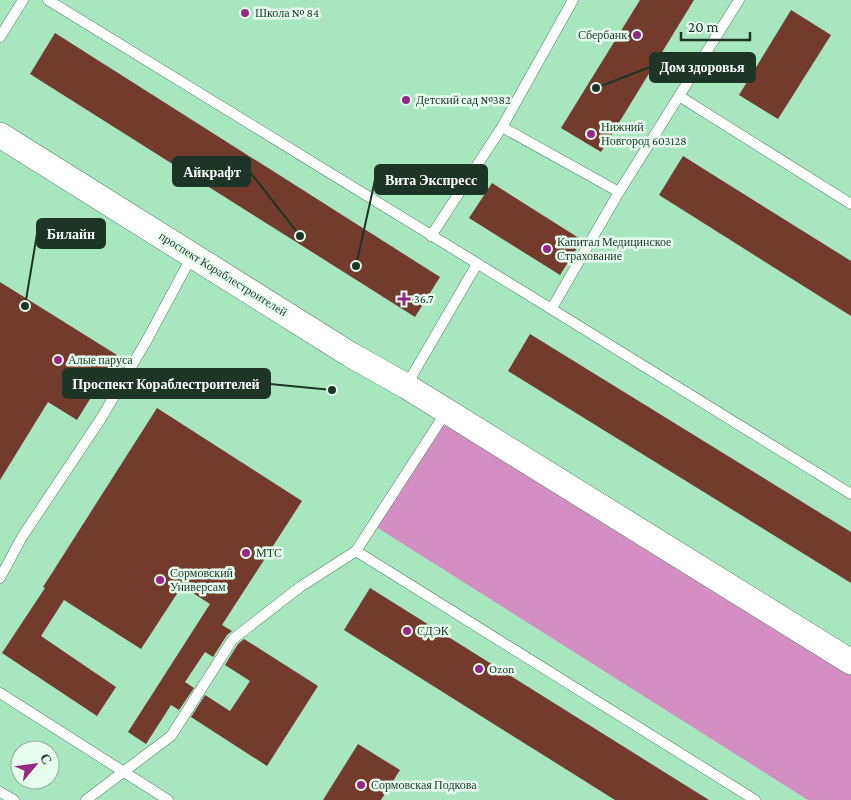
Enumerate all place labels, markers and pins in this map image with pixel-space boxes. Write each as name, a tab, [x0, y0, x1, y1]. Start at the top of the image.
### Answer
place label: Школа № 84	[255, 6, 319, 20]
marker: Школа № 84	[239, 7, 251, 19]
place label: Сбербанк	[578, 28, 627, 42]
marker: Сбербанк	[631, 29, 643, 41]
callout: Дом здоровья	[650, 53, 755, 82]
place label: Детский сад №382	[416, 93, 511, 107]
marker: Детский сад №382	[400, 94, 412, 106]
place label: Нижний Новгород 603128	[601, 120, 687, 148]
marker: Нижний Новгород 603128	[585, 128, 597, 140]
callout: Айкрафт	[173, 157, 250, 186]
callout: Вита Экспресс	[375, 165, 487, 194]
callout: Билайн	[37, 219, 105, 248]
place label: Капитал Медицинское Страхование	[557, 235, 671, 263]
marker: Капитал Медицинское Страхование	[541, 243, 553, 255]
place label: 36.7	[414, 292, 434, 306]
marker: 36.7	[398, 293, 410, 305]
place label: Алые паруса	[68, 353, 133, 367]
marker: Алые паруса	[52, 354, 64, 366]
callout: Проспект Кораблестроителей	[63, 369, 270, 398]
place label: МТС	[256, 546, 282, 560]
marker: МТС	[240, 547, 252, 559]
place label: Сормовский Универсам	[170, 566, 234, 594]
marker: Сормовский Универсам	[154, 574, 166, 586]
place label: СДЭК	[417, 624, 450, 638]
marker: СДЭК	[401, 625, 413, 637]
place label: Ozon	[489, 662, 515, 676]
marker: Ozon	[473, 663, 485, 675]
place label: Сормовская Подкова	[371, 778, 477, 792]
marker: Сормовская Подкова	[355, 779, 367, 791]

